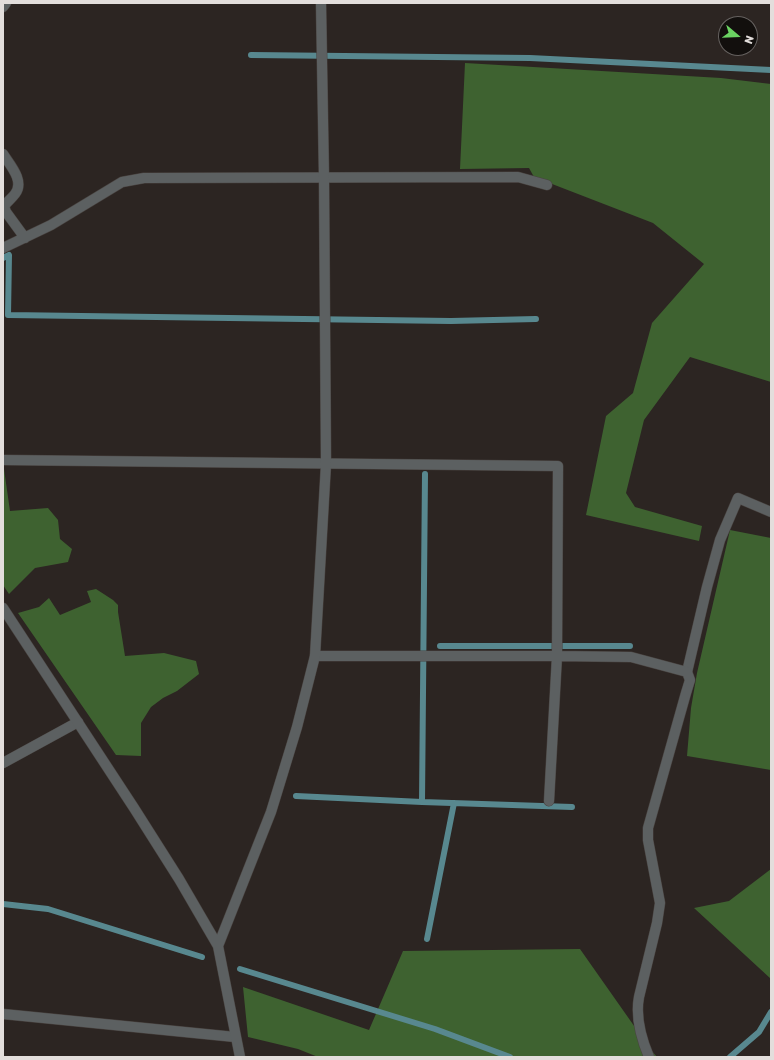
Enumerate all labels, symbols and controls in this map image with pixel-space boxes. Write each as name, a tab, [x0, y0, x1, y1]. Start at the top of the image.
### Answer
north arrow	[718, 16, 758, 56]
text: N	[741, 34, 756, 46]

